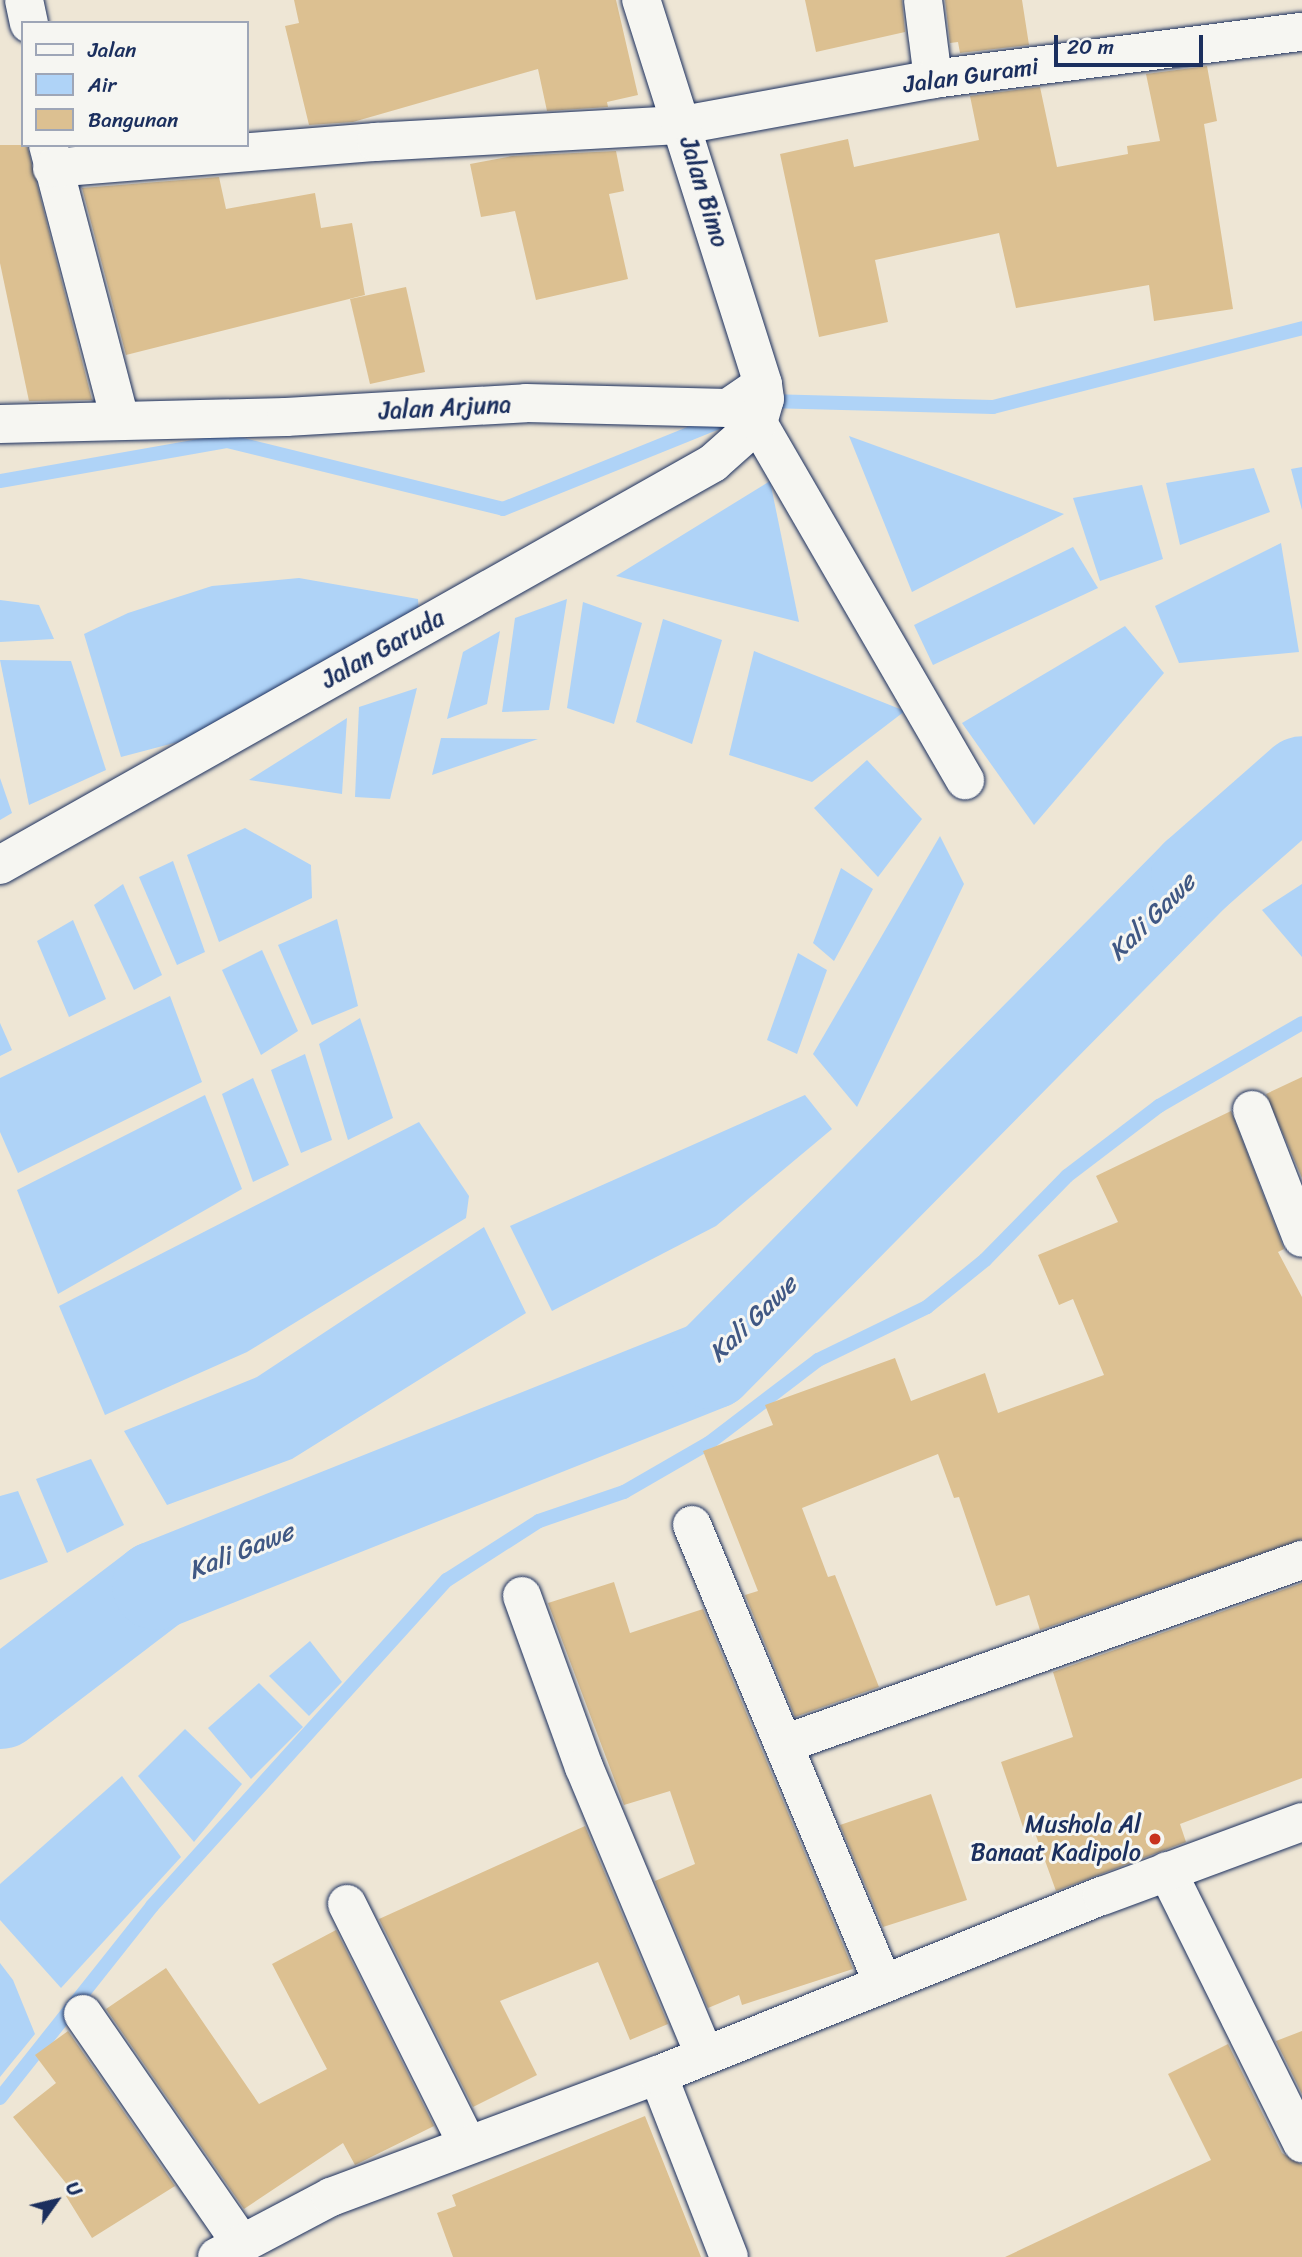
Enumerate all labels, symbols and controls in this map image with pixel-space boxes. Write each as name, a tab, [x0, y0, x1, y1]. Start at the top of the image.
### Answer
legend	[21, 21, 248, 147]
scale bar	[1057, 21, 1206, 65]
text: 20 m	[1067, 28, 1114, 66]
text: Jalan	[88, 31, 136, 69]
street label: Jalan Gurami	[902, 52, 1040, 100]
text: Air	[88, 66, 116, 104]
text: Bangunan	[88, 101, 178, 139]
street label: Jalan Bimo	[674, 133, 734, 251]
street label: Jalan Arjuna	[378, 390, 512, 426]
street label: Jalan Garuda	[317, 603, 449, 695]
water label: Kali Gawe	[1102, 867, 1202, 967]
water label: Kali Gawe	[702, 1269, 804, 1369]
water label: Kali Gawe	[184, 1516, 298, 1586]
place label: Mushola Al Banaat Kadipolo	[971, 1811, 1141, 1867]
marker: Mushola Al Banaat Kadipolo	[1147, 1831, 1163, 1847]
north arrow	[21, 2166, 91, 2236]
text: U	[57, 2175, 91, 2203]

